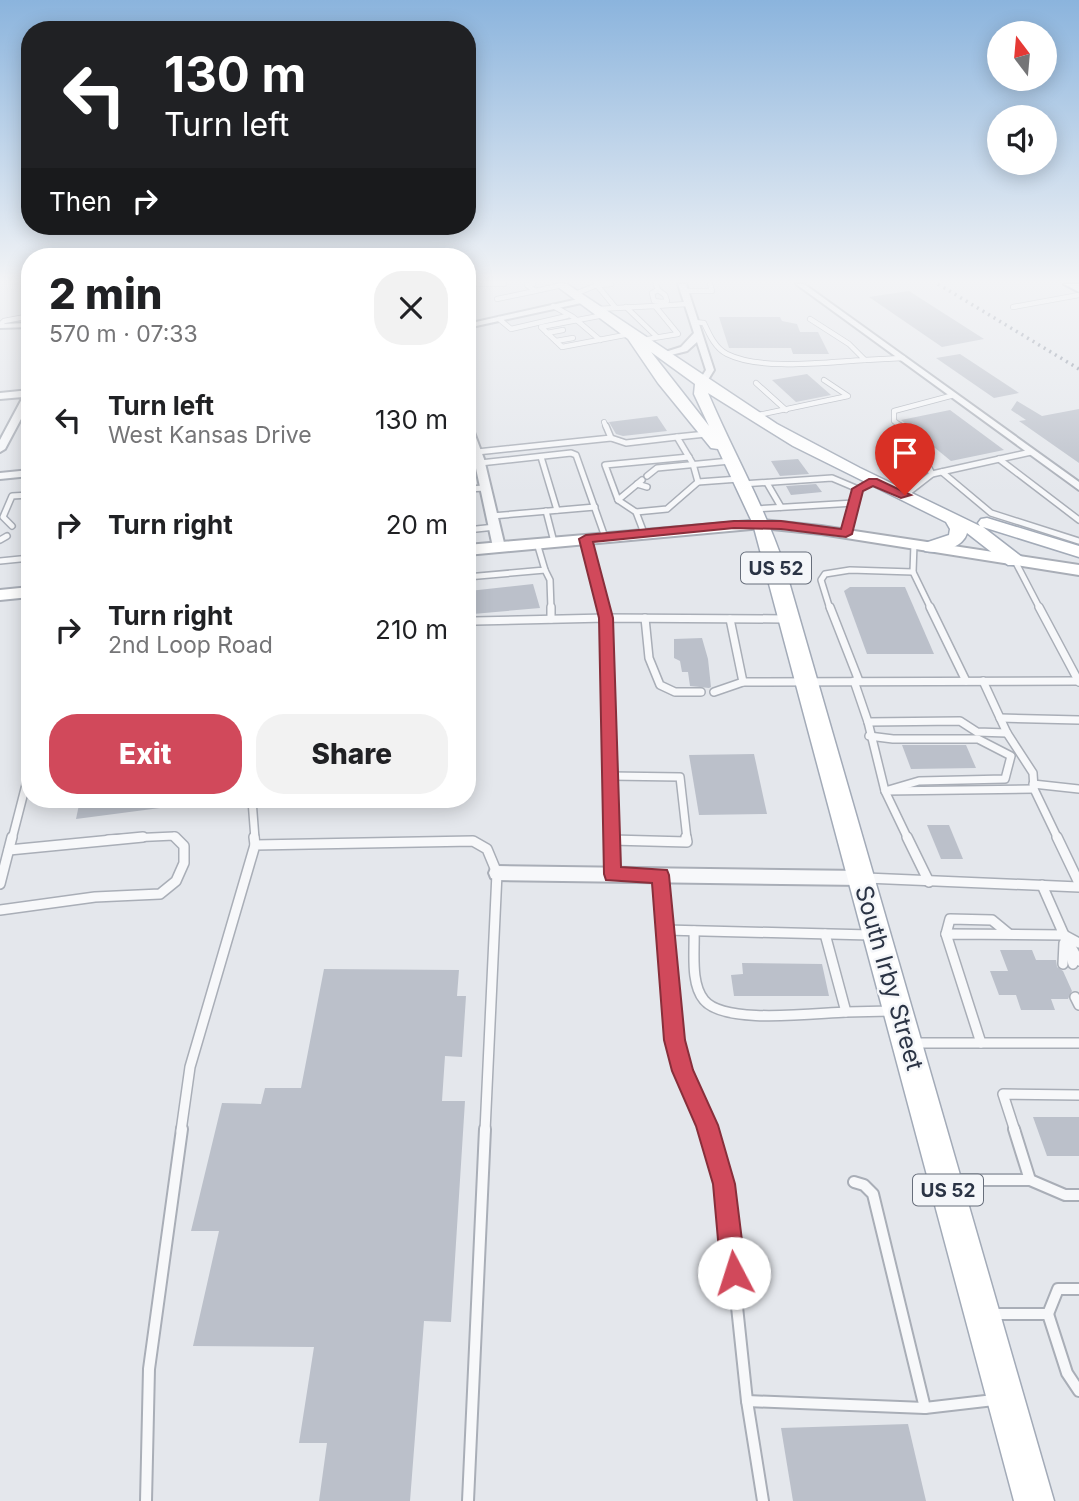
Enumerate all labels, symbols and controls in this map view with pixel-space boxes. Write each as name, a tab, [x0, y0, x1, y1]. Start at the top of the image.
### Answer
north arrow	[987, 21, 1057, 91]
map controls	[987, 21, 1057, 175]
text: 130 m	[164, 45, 306, 104]
icon: left	[49, 49, 140, 140]
text: Turn left	[164, 105, 289, 144]
button: sound	[987, 105, 1057, 175]
icon: right	[126, 182, 164, 220]
text: Then	[49, 186, 112, 217]
text: 2 min	[49, 268, 163, 319]
button: close	[374, 271, 448, 345]
text: 570 m · 07:33	[49, 320, 198, 348]
text: Turn left	[108, 390, 214, 421]
icon: left	[49, 401, 87, 439]
text: 130 m	[375, 404, 448, 435]
text: West Kansas Drive	[108, 421, 312, 449]
pin	[875, 423, 935, 495]
icon: arrive	[886, 434, 924, 472]
icon: right	[49, 506, 87, 544]
text: Turn right	[108, 509, 233, 540]
text: 20 m	[386, 509, 448, 540]
road number: US 52	[741, 552, 811, 583]
text: Turn right	[108, 600, 233, 631]
icon: right	[49, 611, 87, 649]
text: 210 m	[375, 614, 448, 645]
text: 2nd Loop Road	[108, 631, 273, 659]
button: Exit	[49, 714, 242, 794]
button: Share	[256, 714, 448, 794]
street label: South Irby Street	[849, 882, 930, 1074]
road number: US 52	[913, 1174, 983, 1206]
position arrow	[697, 1236, 771, 1310]

